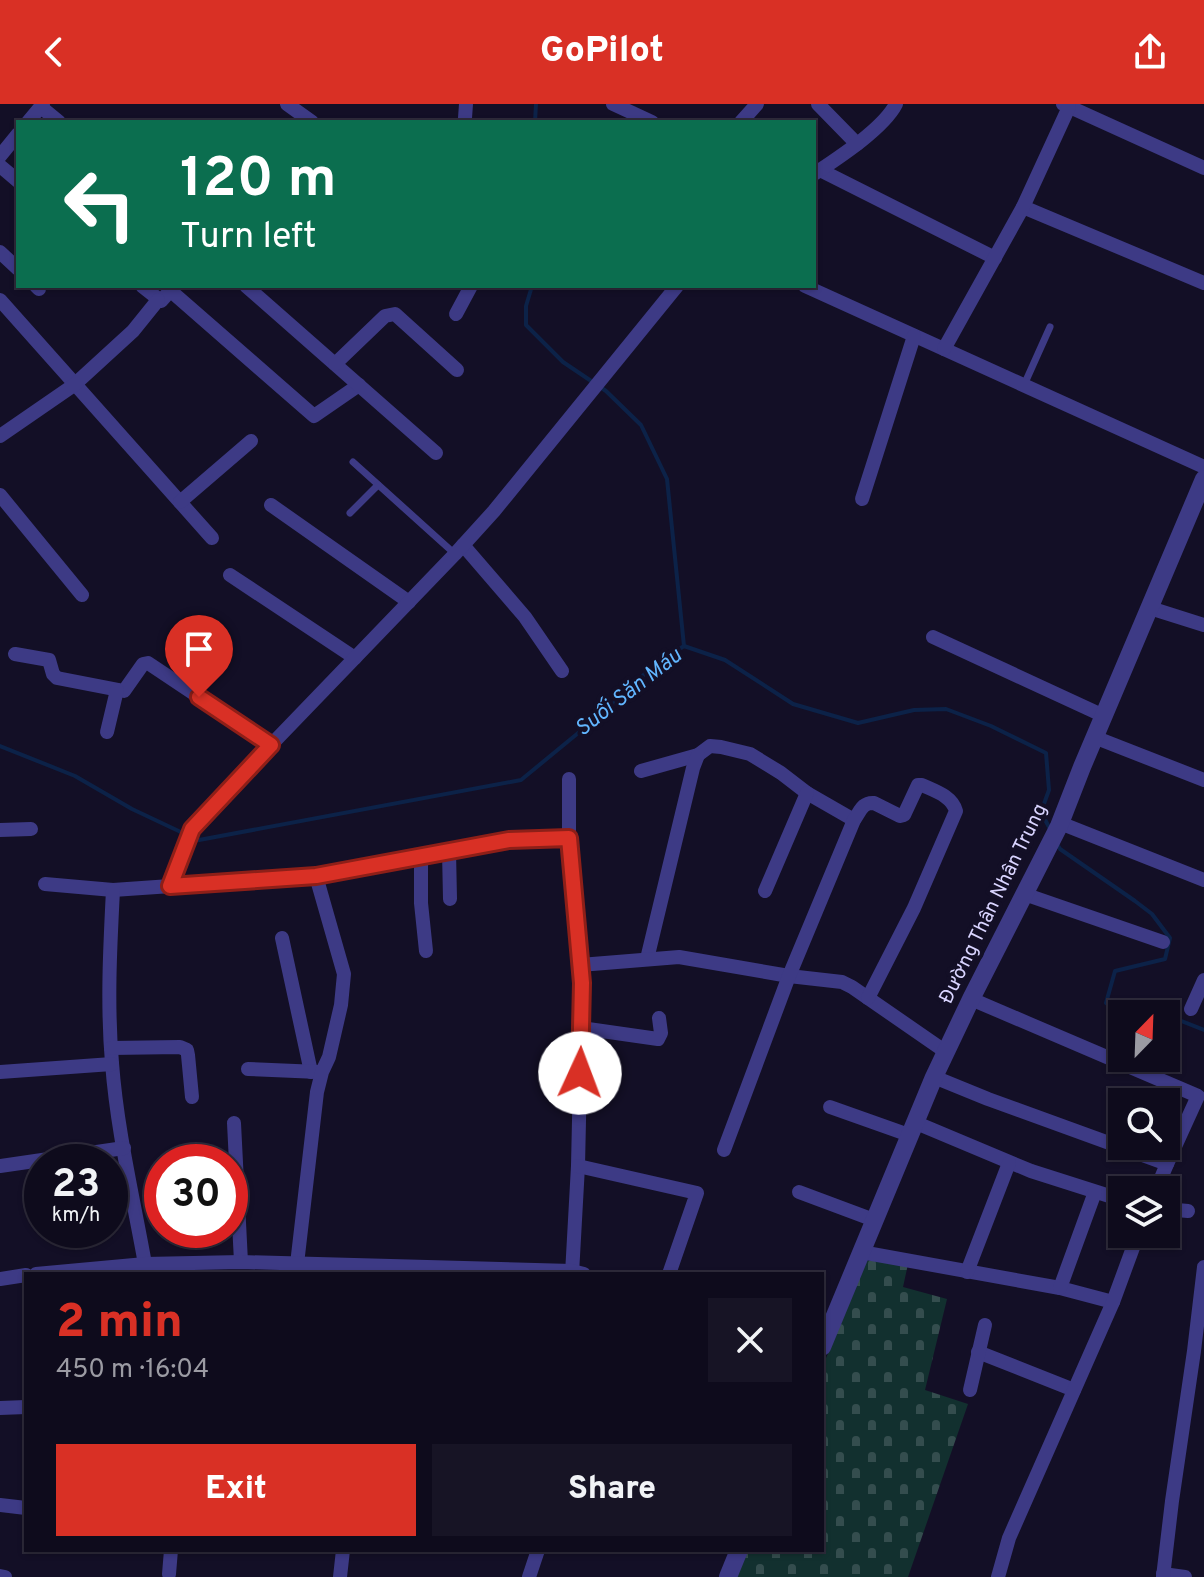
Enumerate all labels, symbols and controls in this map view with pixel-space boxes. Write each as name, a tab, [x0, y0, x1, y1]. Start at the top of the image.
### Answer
text: GoPilot	[540, 29, 664, 75]
icon: back	[32, 30, 76, 74]
icon: share	[1128, 30, 1172, 74]
text: 120 m	[180, 146, 337, 216]
icon: left	[48, 152, 152, 256]
text: Turn left	[180, 215, 317, 261]
pin	[165, 615, 233, 697]
icon: arrive	[177, 627, 221, 671]
water label: Suối Săn Máu	[569, 641, 689, 743]
street label: Đường Thân Nhân Trung	[934, 800, 1054, 1008]
north arrow	[1108, 1000, 1180, 1072]
map controls	[1108, 1000, 1180, 1248]
position arrow	[538, 1031, 622, 1115]
button: search	[1108, 1088, 1180, 1160]
speed limit sign: 30	[144, 1144, 248, 1248]
text: 23	[52, 1161, 100, 1211]
button: layers	[1108, 1176, 1180, 1248]
text: km/h	[52, 1203, 100, 1229]
text: 2 min	[56, 1294, 183, 1354]
button: close	[708, 1298, 792, 1382]
text: 450 m · 16:04	[56, 1354, 209, 1387]
button: Exit	[56, 1444, 416, 1536]
button: Share	[432, 1444, 792, 1536]

